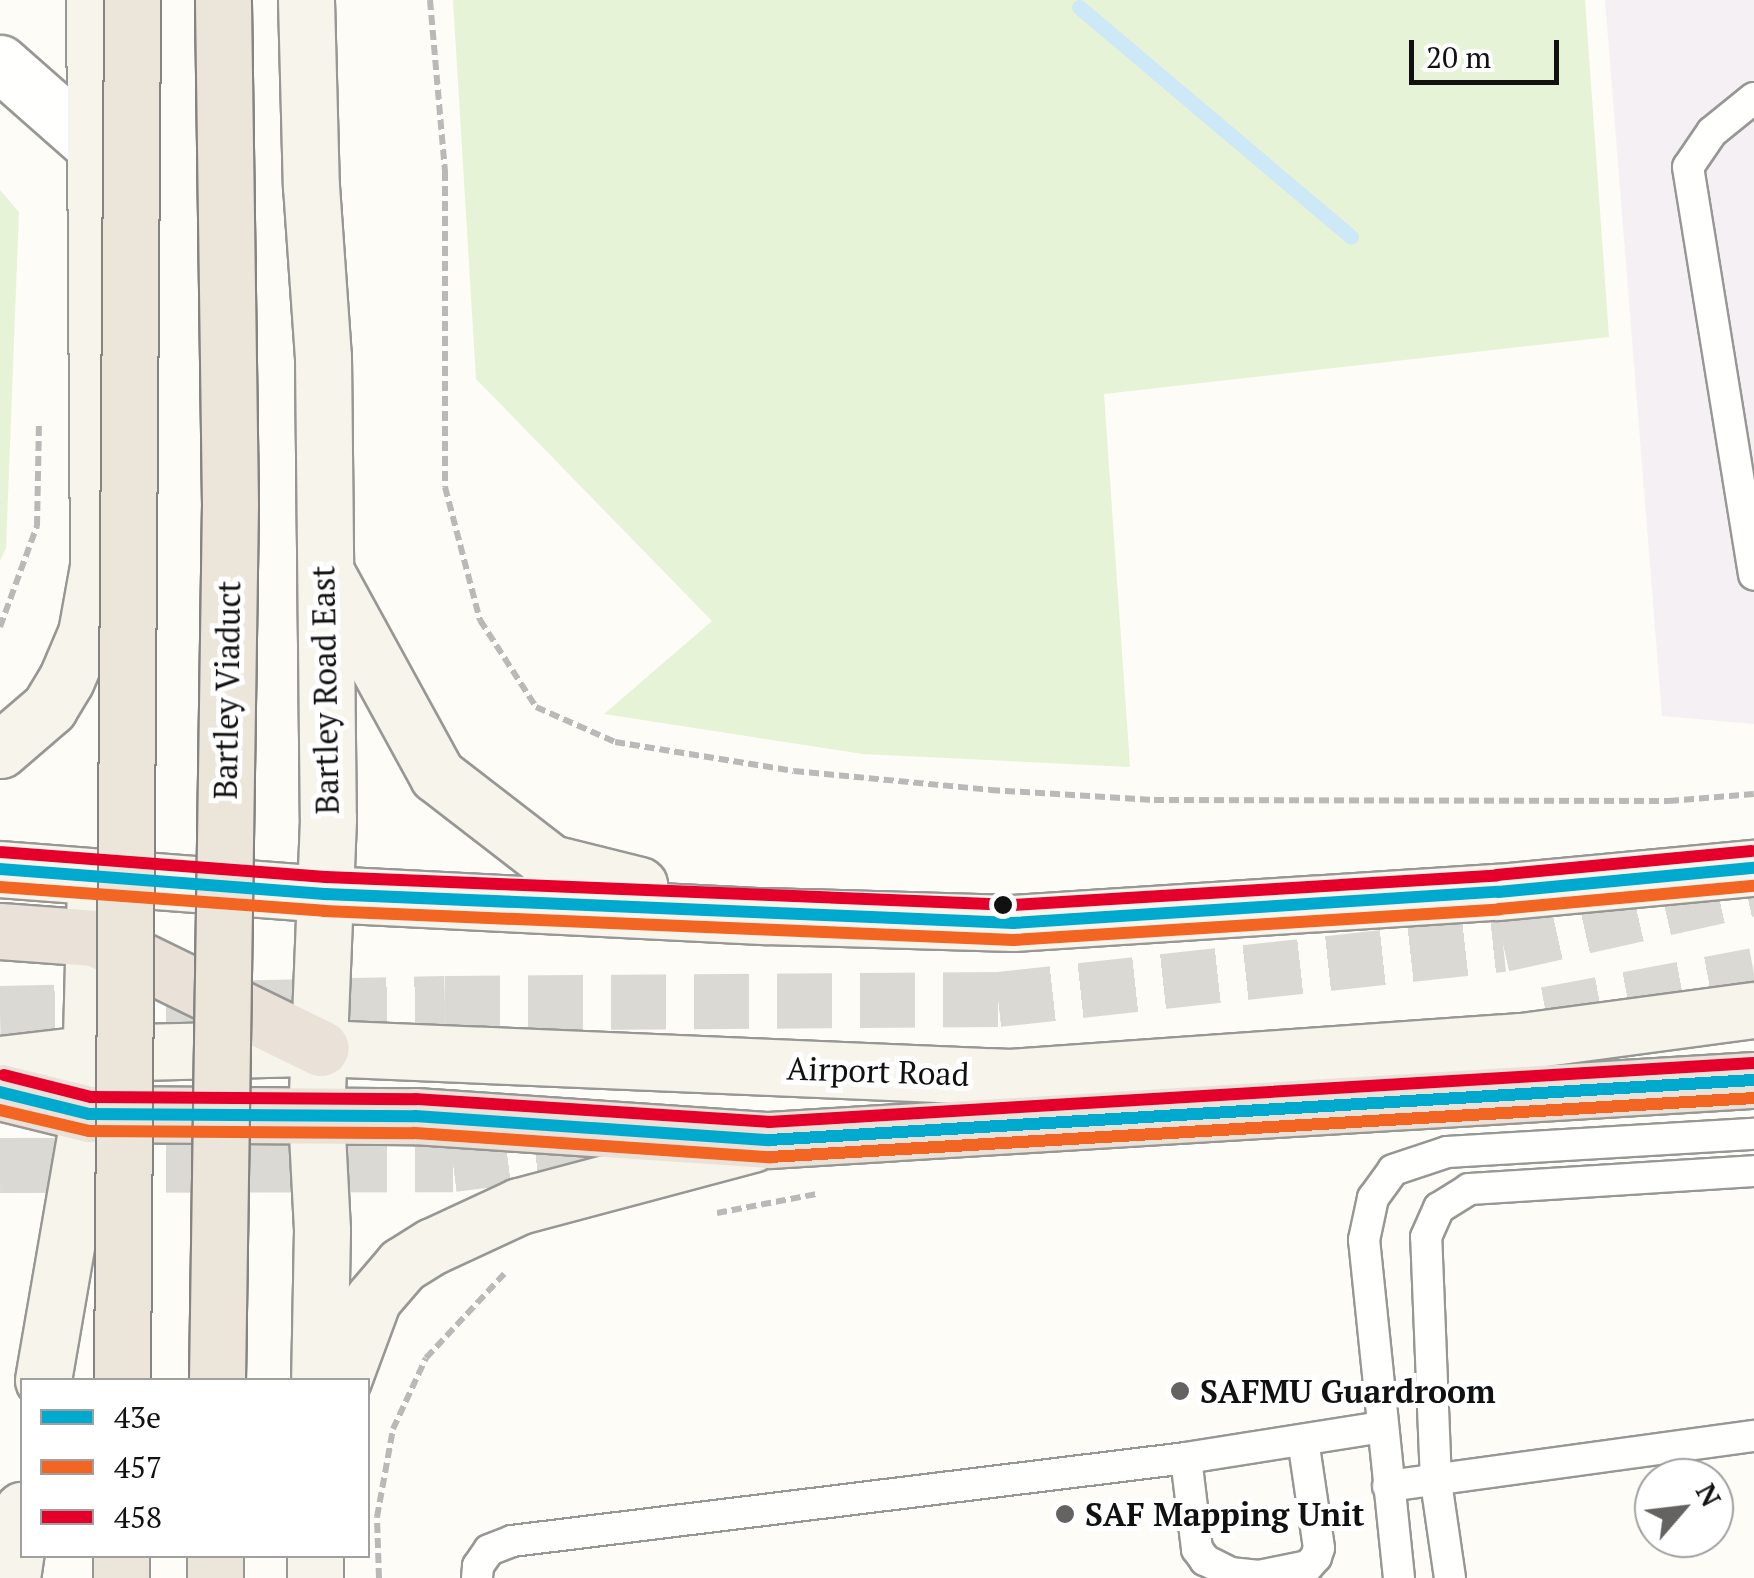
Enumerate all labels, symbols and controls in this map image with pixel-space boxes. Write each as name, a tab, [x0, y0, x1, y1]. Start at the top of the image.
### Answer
scale bar	[1414, 20, 1564, 82]
text: 20 m	[1426, 37, 1491, 77]
street label: Bartley Road East	[304, 565, 346, 815]
street label: Bartley Viaduct	[206, 580, 248, 800]
unlabelled marker	[993, 895, 1013, 915]
street label: Airport Road	[786, 1049, 970, 1093]
place label: SAFMU Guardroom	[1200, 1372, 1496, 1410]
legend	[20, 1378, 370, 1558]
marker: SAFMU Guardroom	[1169, 1380, 1191, 1402]
text: 43e	[114, 1397, 161, 1437]
text: 457	[114, 1447, 162, 1487]
north arrow	[1634, 1458, 1734, 1558]
text: N	[1688, 1477, 1730, 1513]
place label: SAF Mapping Unit	[1085, 1495, 1365, 1533]
text: 458	[114, 1497, 162, 1537]
marker: SAF Mapping Unit	[1054, 1503, 1076, 1525]

